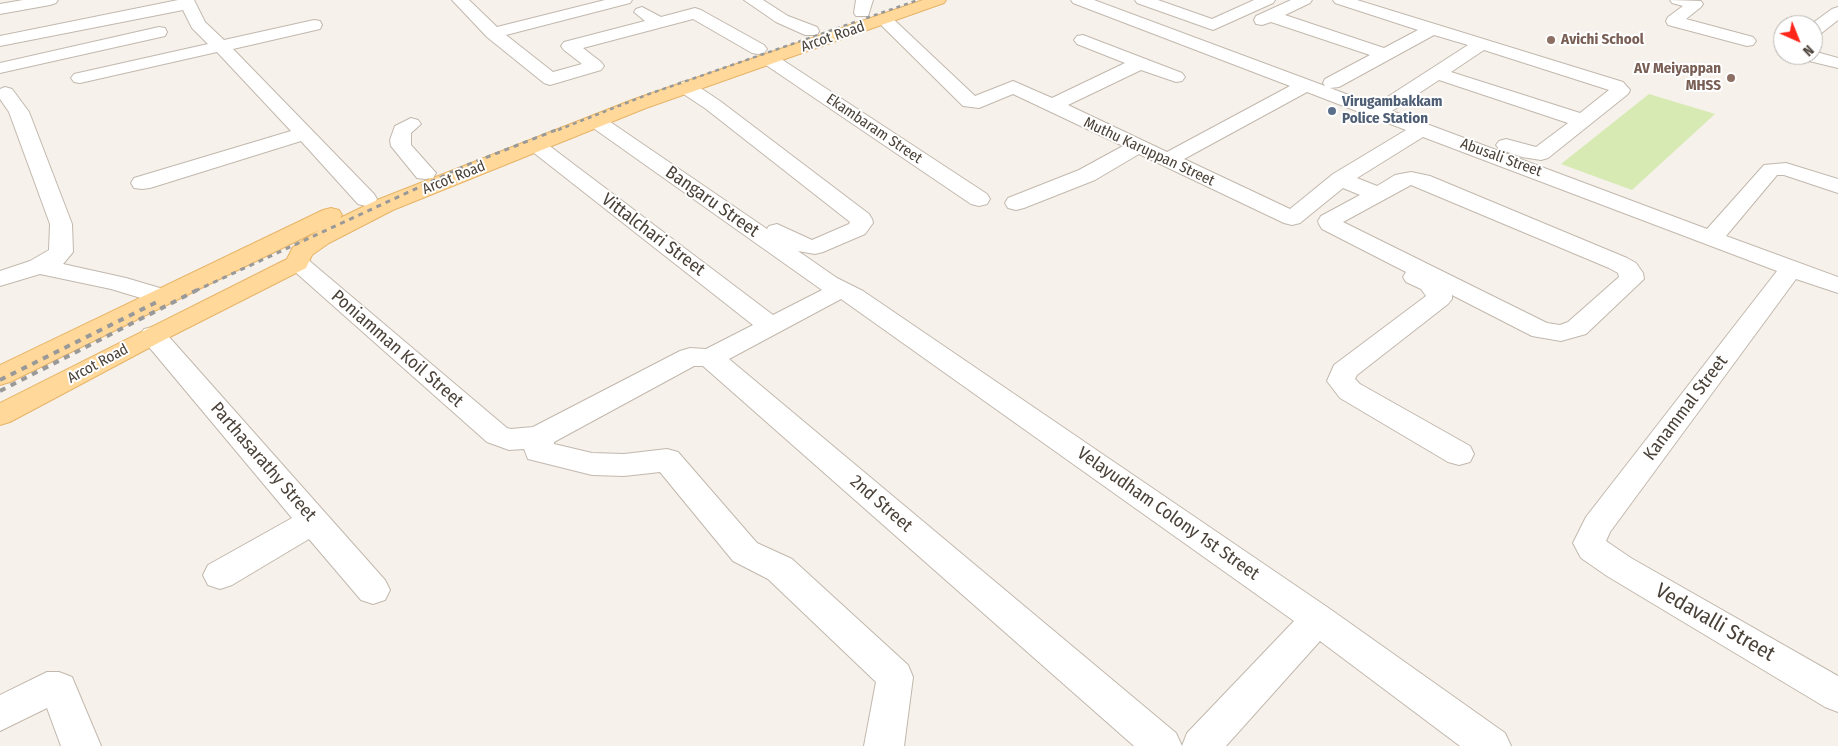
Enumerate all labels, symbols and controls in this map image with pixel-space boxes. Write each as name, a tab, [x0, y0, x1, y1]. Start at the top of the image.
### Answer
north arrow	[1773, 15, 1823, 65]
street label: Arcot Road	[799, 18, 867, 56]
place label: Avichi School	[1561, 31, 1644, 49]
marker: Avichi School	[1545, 34, 1557, 46]
text: N	[1799, 41, 1817, 59]
place label: AV Meiyappan MHSS	[1634, 60, 1721, 95]
marker: AV Meiyappan MHSS	[1725, 72, 1737, 84]
street label: Ekambaram Street	[823, 90, 925, 168]
place label: Virugambakkam Police Station	[1342, 93, 1442, 128]
marker: Virugambakkam Police Station	[1326, 105, 1338, 117]
street label: Muthu Karuppan Street	[1081, 114, 1217, 190]
street label: Abusali Street	[1458, 135, 1544, 181]
street label: Arcot Road	[420, 157, 488, 199]
street label: Bangaru Street	[661, 162, 763, 242]
street label: Vittalchari Street	[597, 189, 709, 281]
street label: Poniamman Koil Street	[327, 286, 467, 412]
street label: Arcot Road	[65, 341, 131, 387]
street label: Kanammal Street	[1639, 351, 1733, 465]
street label: Parthasarathy Street	[206, 398, 320, 526]
street label: Velayudham Colony 1st Street	[1073, 443, 1263, 585]
street label: 2nd Street	[845, 471, 917, 537]
street label: Vedavalli Street	[1651, 579, 1779, 667]

